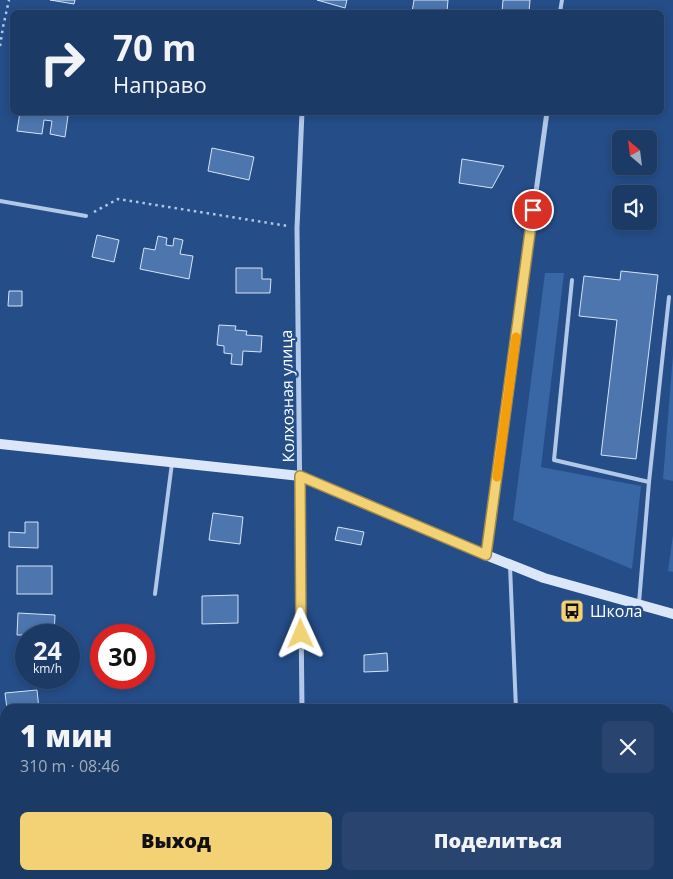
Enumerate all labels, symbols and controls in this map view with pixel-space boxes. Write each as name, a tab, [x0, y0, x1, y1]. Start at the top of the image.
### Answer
text: 70 m	[113, 24, 196, 71]
icon: right	[30, 30, 95, 95]
text: Направо	[113, 69, 207, 99]
north arrow	[612, 130, 658, 175]
map controls	[612, 130, 657, 230]
button: sound	[612, 185, 657, 230]
pin	[512, 189, 554, 231]
icon: arrive	[519, 196, 547, 224]
street label: Колхозная улица	[275, 330, 299, 462]
bus stop icon: Школа	[559, 598, 585, 624]
place label: Школа	[590, 600, 642, 622]
position arrow	[274, 607, 326, 659]
speed limit sign: 30	[90, 624, 155, 689]
text: 24	[33, 633, 62, 667]
text: km/h	[33, 660, 62, 677]
text: 1 мин	[20, 715, 113, 756]
button: close	[602, 721, 654, 773]
text: 310 m · 08:46	[20, 755, 120, 777]
button: Выход	[20, 812, 332, 870]
button: Поделиться	[342, 812, 654, 870]

